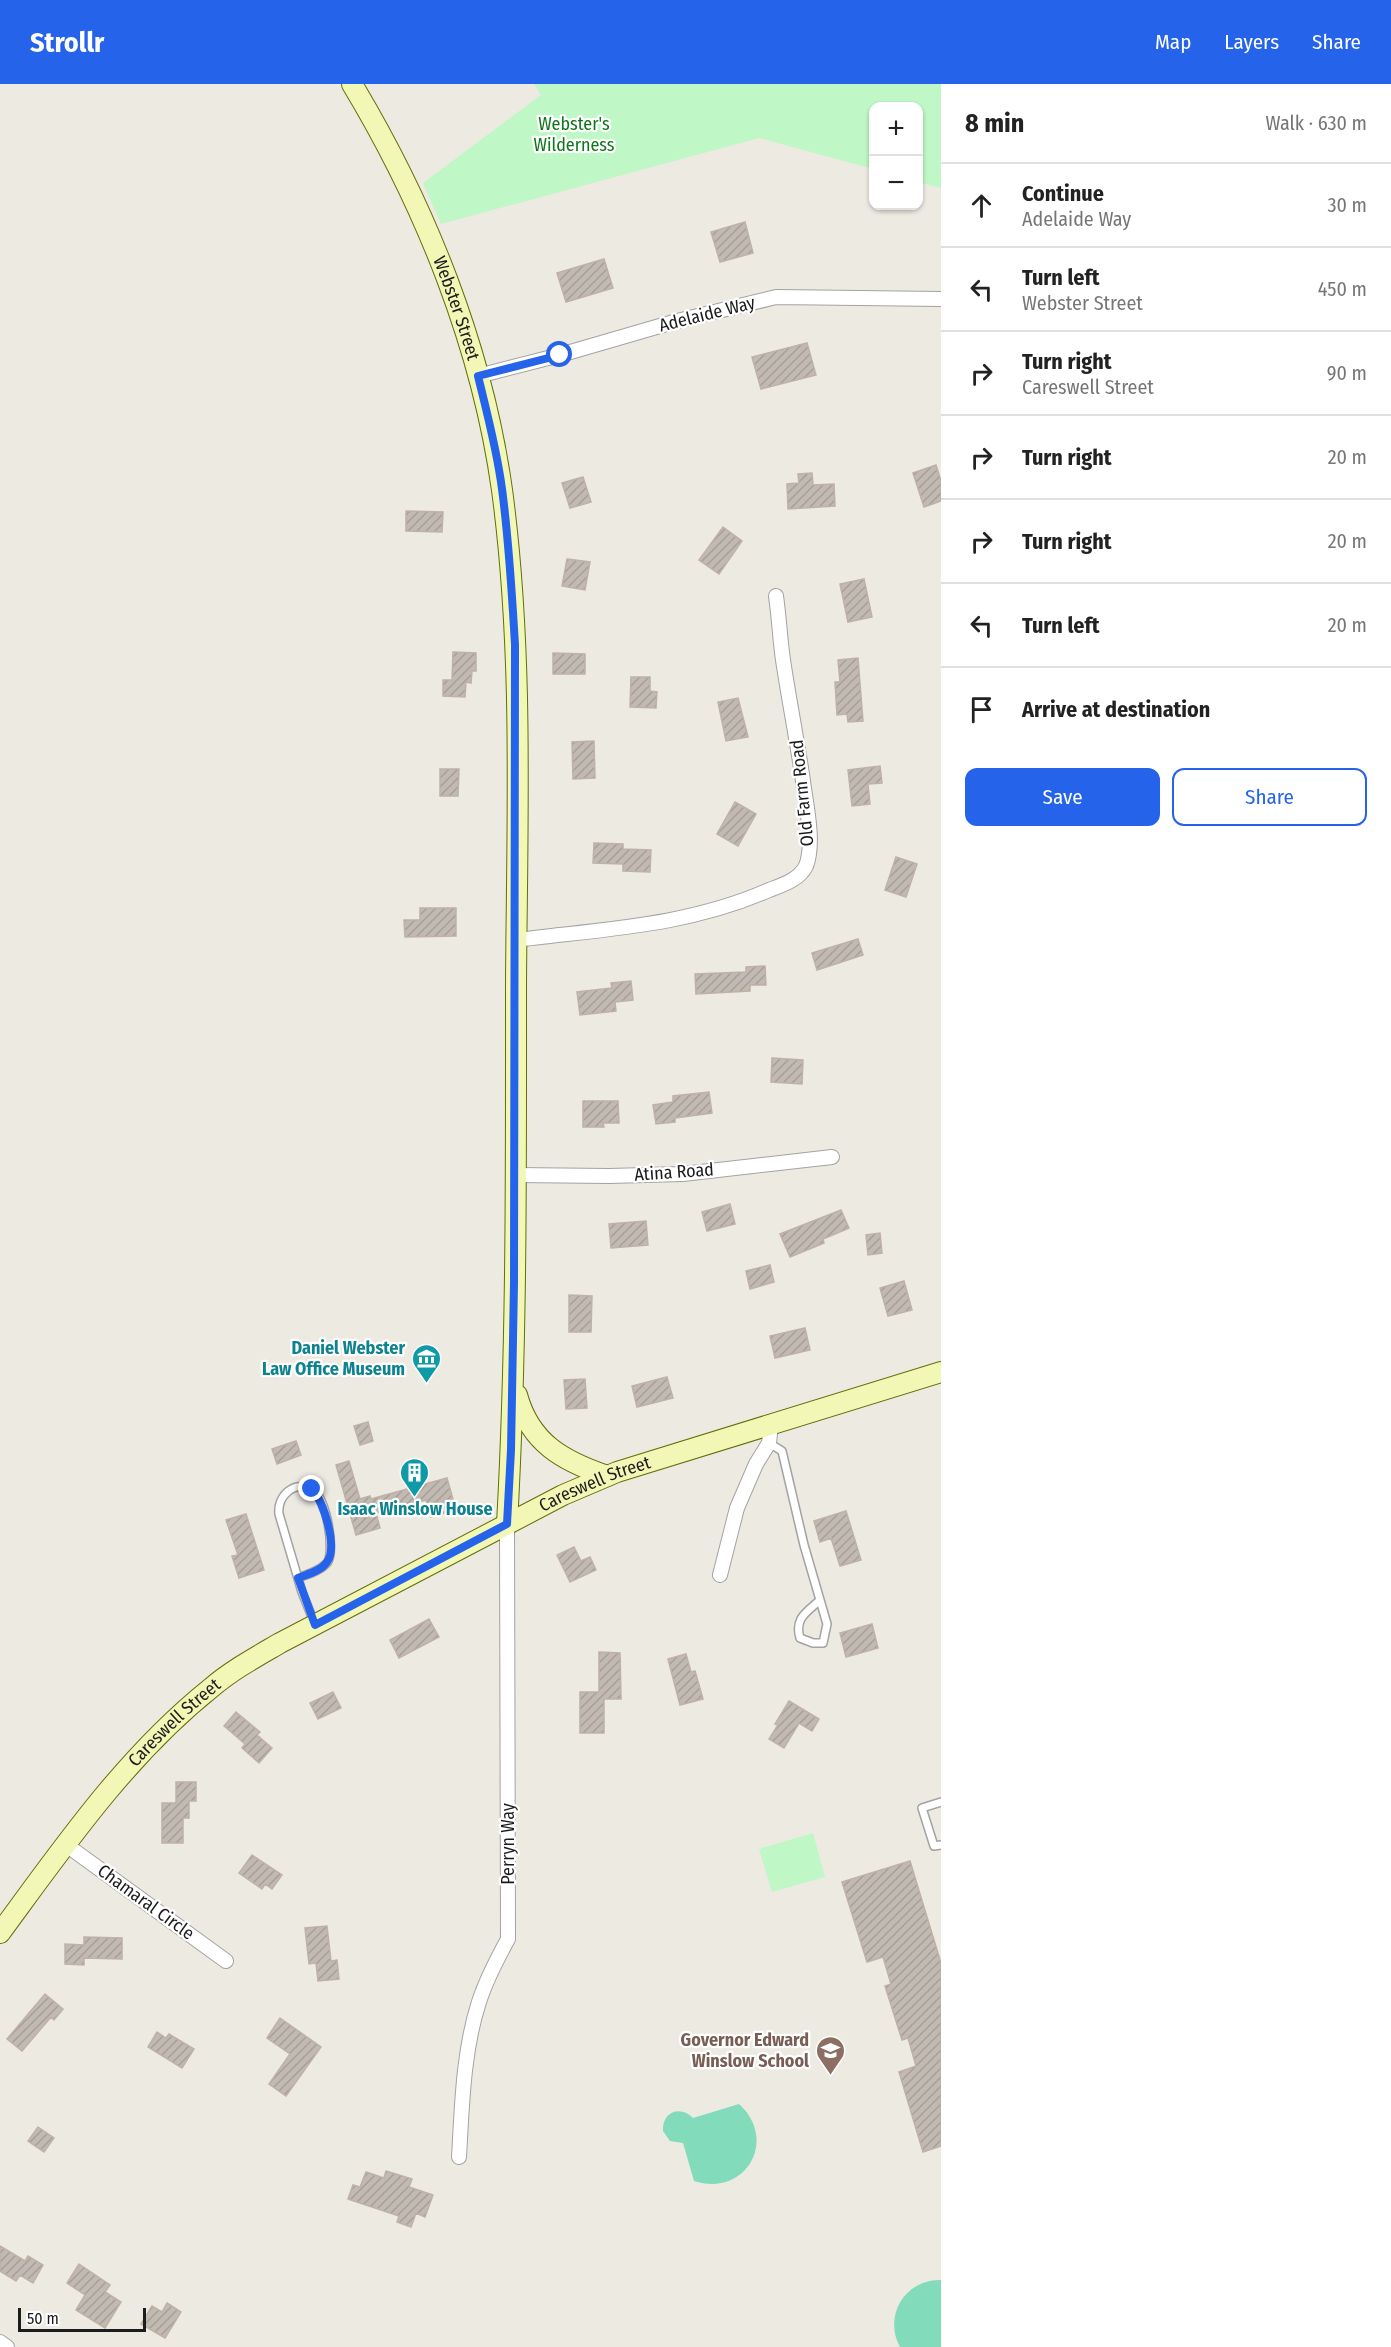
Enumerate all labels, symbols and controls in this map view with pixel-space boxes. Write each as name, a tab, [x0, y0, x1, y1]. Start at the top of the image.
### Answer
text: Strollr	[30, 26, 104, 59]
text: Map	[1155, 29, 1191, 55]
text: Layers	[1224, 29, 1279, 55]
text: Share	[1312, 29, 1361, 55]
map controls	[869, 102, 923, 210]
button: +	[869, 102, 923, 156]
text: 8 min	[965, 108, 1024, 139]
text: Walk · 630 m	[1266, 111, 1367, 135]
park label: Webster's Wilderness	[533, 113, 615, 156]
button: −	[869, 156, 923, 210]
text: Continue	[1022, 180, 1104, 207]
icon: ahead	[965, 189, 998, 222]
text: 30 m	[1327, 193, 1367, 217]
text: Adelaide Way	[1022, 207, 1131, 231]
street label: Webster Street	[428, 253, 485, 363]
text: Turn left	[1022, 264, 1100, 291]
icon: left	[965, 273, 998, 306]
text: 450 m	[1318, 277, 1367, 301]
street label: Adelaide Way	[657, 291, 757, 337]
text: Webster Street	[1022, 291, 1143, 315]
route start	[546, 341, 572, 367]
text: Turn right	[1022, 348, 1111, 375]
icon: right	[965, 357, 998, 390]
text: 90 m	[1327, 361, 1367, 385]
text: Careswell Street	[1022, 375, 1154, 399]
icon: right	[965, 441, 998, 474]
text: Turn right	[1022, 444, 1111, 471]
text: 20 m	[1328, 445, 1367, 469]
icon: right	[965, 525, 998, 558]
text: Turn right	[1022, 528, 1111, 555]
text: 20 m	[1328, 529, 1367, 553]
icon: left	[965, 609, 998, 642]
text: Turn left	[1022, 612, 1100, 639]
text: 20 m	[1328, 613, 1367, 637]
icon: arrive	[965, 693, 998, 726]
text: Arrive at destination	[1022, 696, 1210, 723]
street label: Old Farm Road	[785, 739, 819, 847]
button: Save	[965, 768, 1160, 826]
button: Share	[1172, 768, 1367, 826]
street label: Atina Road	[633, 1158, 715, 1186]
place label: Daniel Webster Law Office Museum	[262, 1337, 405, 1380]
museum icon: Daniel Webster Law Office Museum	[410, 1342, 442, 1384]
street label: Careswell Street	[535, 1451, 653, 1517]
building icon: Isaac Winslow House	[399, 1456, 431, 1498]
route end	[298, 1475, 324, 1501]
place label: Isaac Winslow House	[337, 1498, 493, 1520]
street label: Careswell Street	[123, 1674, 225, 1771]
street label: Perryn Way	[497, 1803, 519, 1885]
street label: Chamaral Circle	[93, 1860, 199, 1944]
place label: Governor Edward Winslow School	[681, 2029, 809, 2072]
school or university icon: Governor Edward Winslow School	[814, 2034, 846, 2076]
scale bar	[18, 2305, 146, 2332]
text: 50 m	[27, 2309, 59, 2328]

